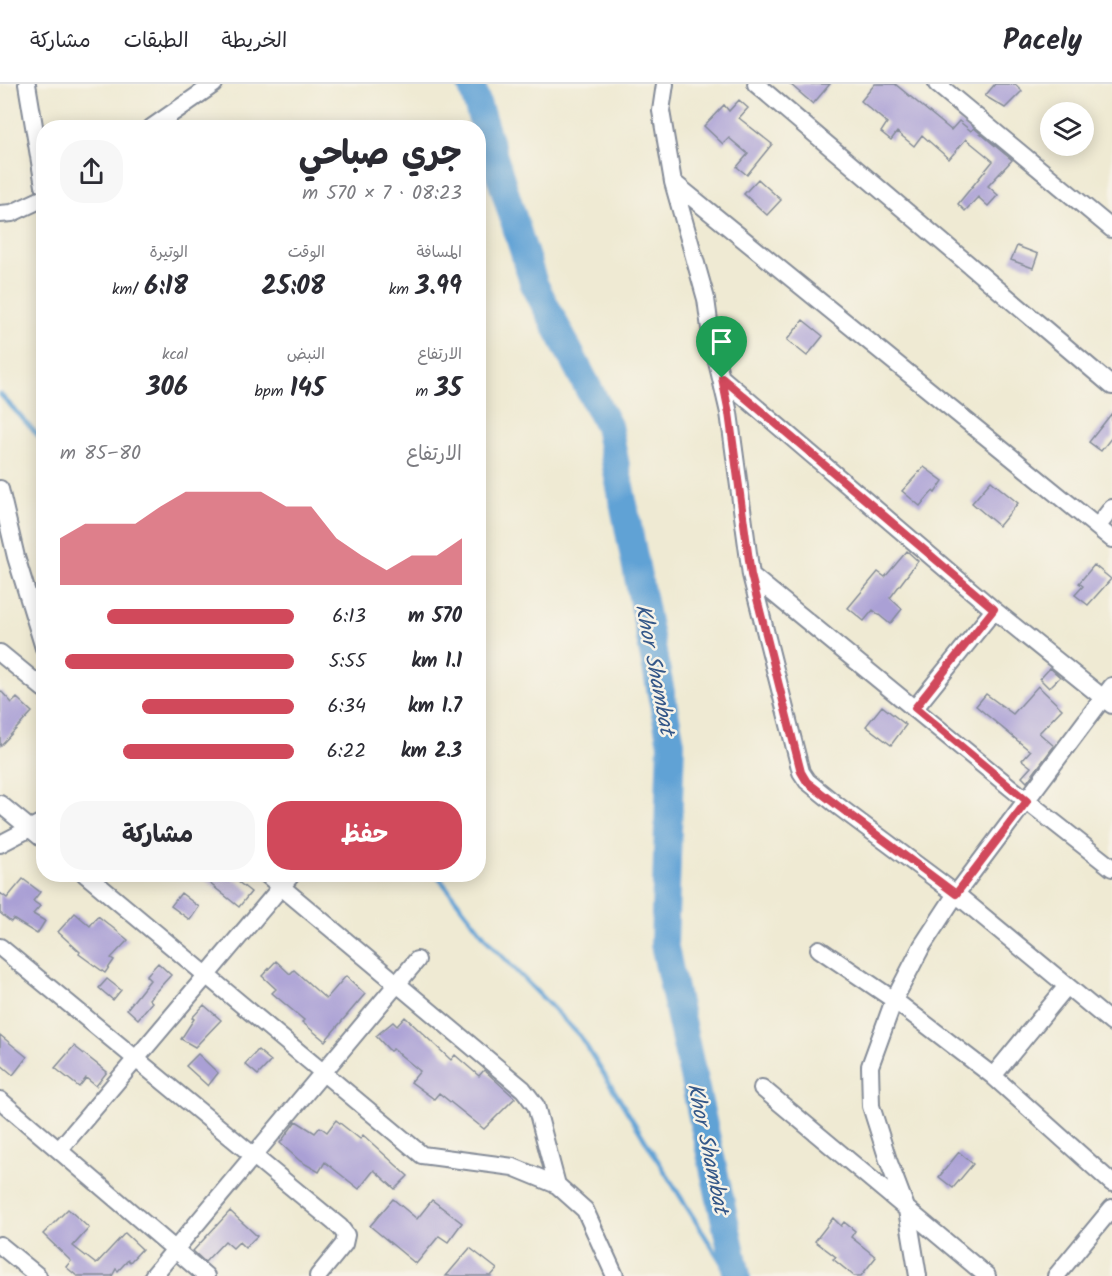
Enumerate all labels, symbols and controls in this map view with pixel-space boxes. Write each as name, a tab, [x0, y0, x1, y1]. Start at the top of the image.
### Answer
text: Pacely	[1003, 19, 1082, 64]
text: مشاركة	[30, 25, 91, 58]
text: الطبقات	[124, 25, 189, 58]
text: الخريطة	[222, 25, 287, 58]
map controls	[1040, 102, 1094, 156]
button: layers	[1040, 102, 1094, 156]
text: جري صباحي	[299, 129, 462, 182]
button: share	[60, 140, 123, 203]
text: 08:23 · 7 × 570 m	[302, 178, 462, 210]
text: الوتيرة	[149, 240, 188, 265]
text: الوقت	[288, 240, 325, 265]
text: المسافة	[416, 240, 462, 265]
text: 6:18	[144, 266, 188, 308]
text: 25:08	[262, 266, 325, 308]
text: 3.99	[415, 266, 462, 308]
text: /km	[112, 277, 144, 302]
text: km	[389, 277, 415, 302]
pin	[696, 316, 747, 378]
icon: arrive	[705, 325, 738, 358]
text: kcal	[162, 342, 188, 367]
text: النبض	[287, 342, 325, 367]
text: الارتفاع	[417, 342, 462, 367]
text: 306	[146, 367, 188, 409]
text: 145	[290, 368, 325, 410]
text: 35	[435, 368, 462, 410]
text: bpm	[255, 379, 290, 404]
text: m	[415, 379, 435, 404]
text: 80–85 m	[60, 438, 141, 470]
text: الارتفاع	[406, 439, 462, 471]
text: 6:13	[332, 601, 366, 633]
text: 570 m	[408, 601, 462, 633]
water label: Khor Shambat	[624, 601, 684, 741]
text: 5:55	[329, 646, 366, 678]
text: 1.1 km	[411, 646, 462, 678]
text: 6:34	[328, 691, 366, 723]
text: 1.7 km	[408, 691, 462, 723]
text: 6:22	[327, 736, 366, 768]
text: 2.3 km	[401, 736, 462, 768]
button: مشاركة	[60, 801, 255, 870]
button: حفظ	[267, 801, 462, 870]
water label: Khor Shambat	[676, 1080, 738, 1220]

